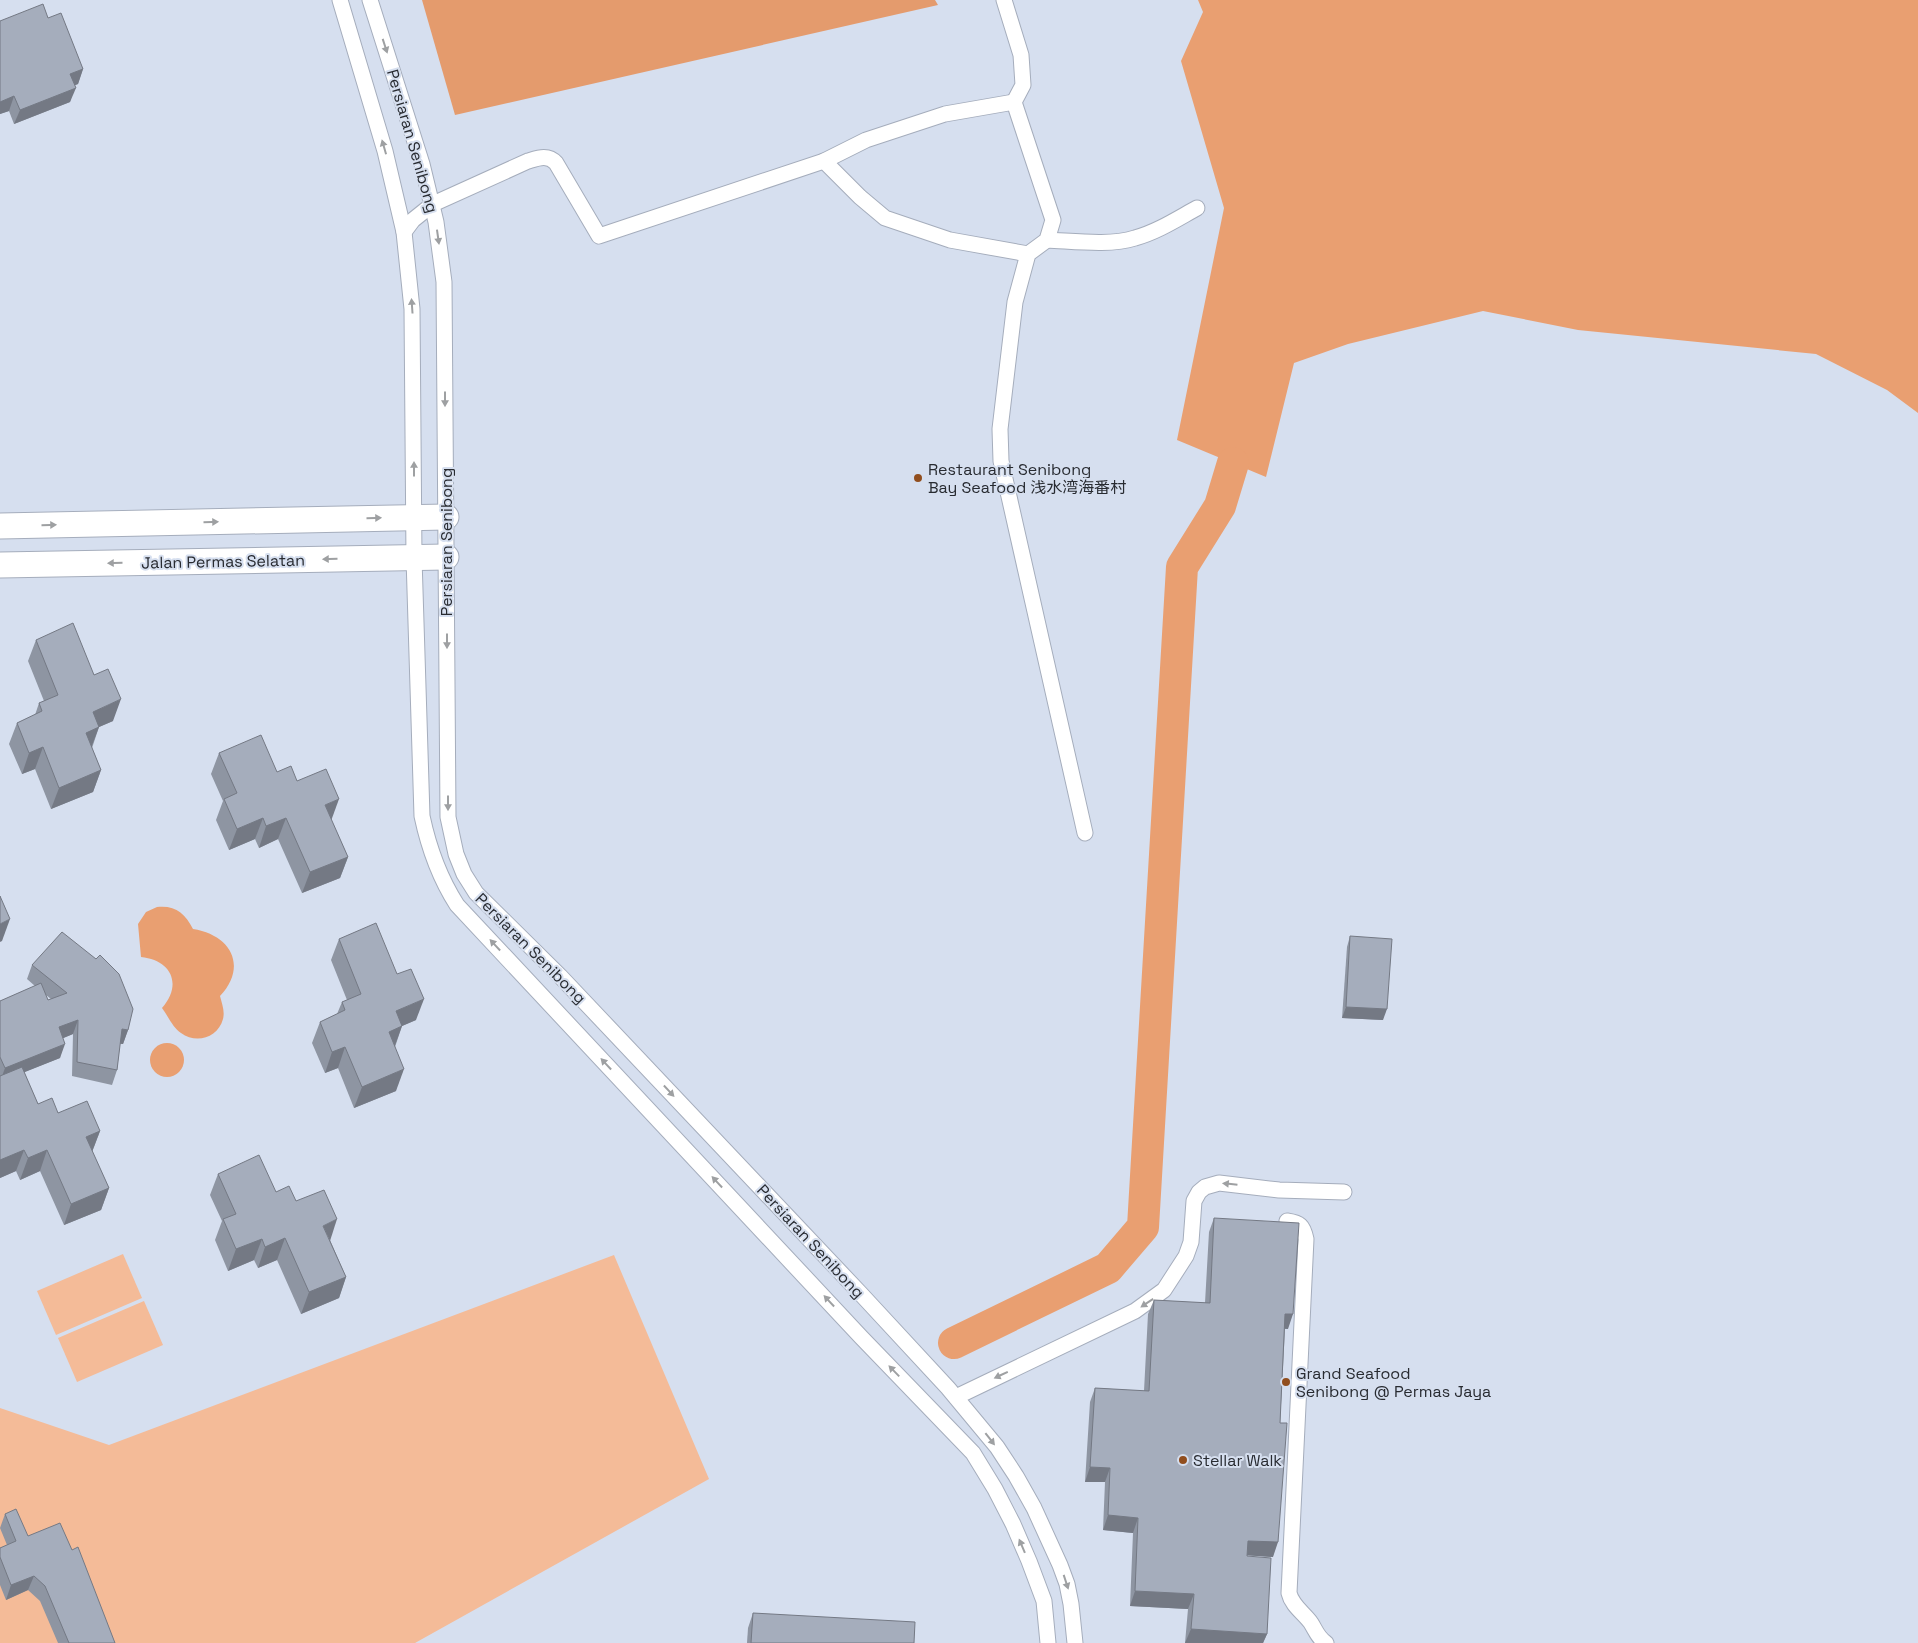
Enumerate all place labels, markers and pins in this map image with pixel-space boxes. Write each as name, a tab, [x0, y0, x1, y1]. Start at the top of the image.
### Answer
place label: Restaurant Senibong Bay Seafood 浅水湾海番村	[928, 459, 1126, 498]
marker: Restaurant Senibong Bay Seafood 浅水湾海番村	[912, 472, 924, 484]
place label: Grand Seafood Senibong @ Permas Jaya	[1296, 1363, 1491, 1402]
marker: Grand Seafood Senibong @ Permas Jaya	[1280, 1376, 1292, 1388]
place label: Stellar Walk	[1193, 1450, 1282, 1471]
marker: Stellar Walk	[1177, 1454, 1189, 1466]

